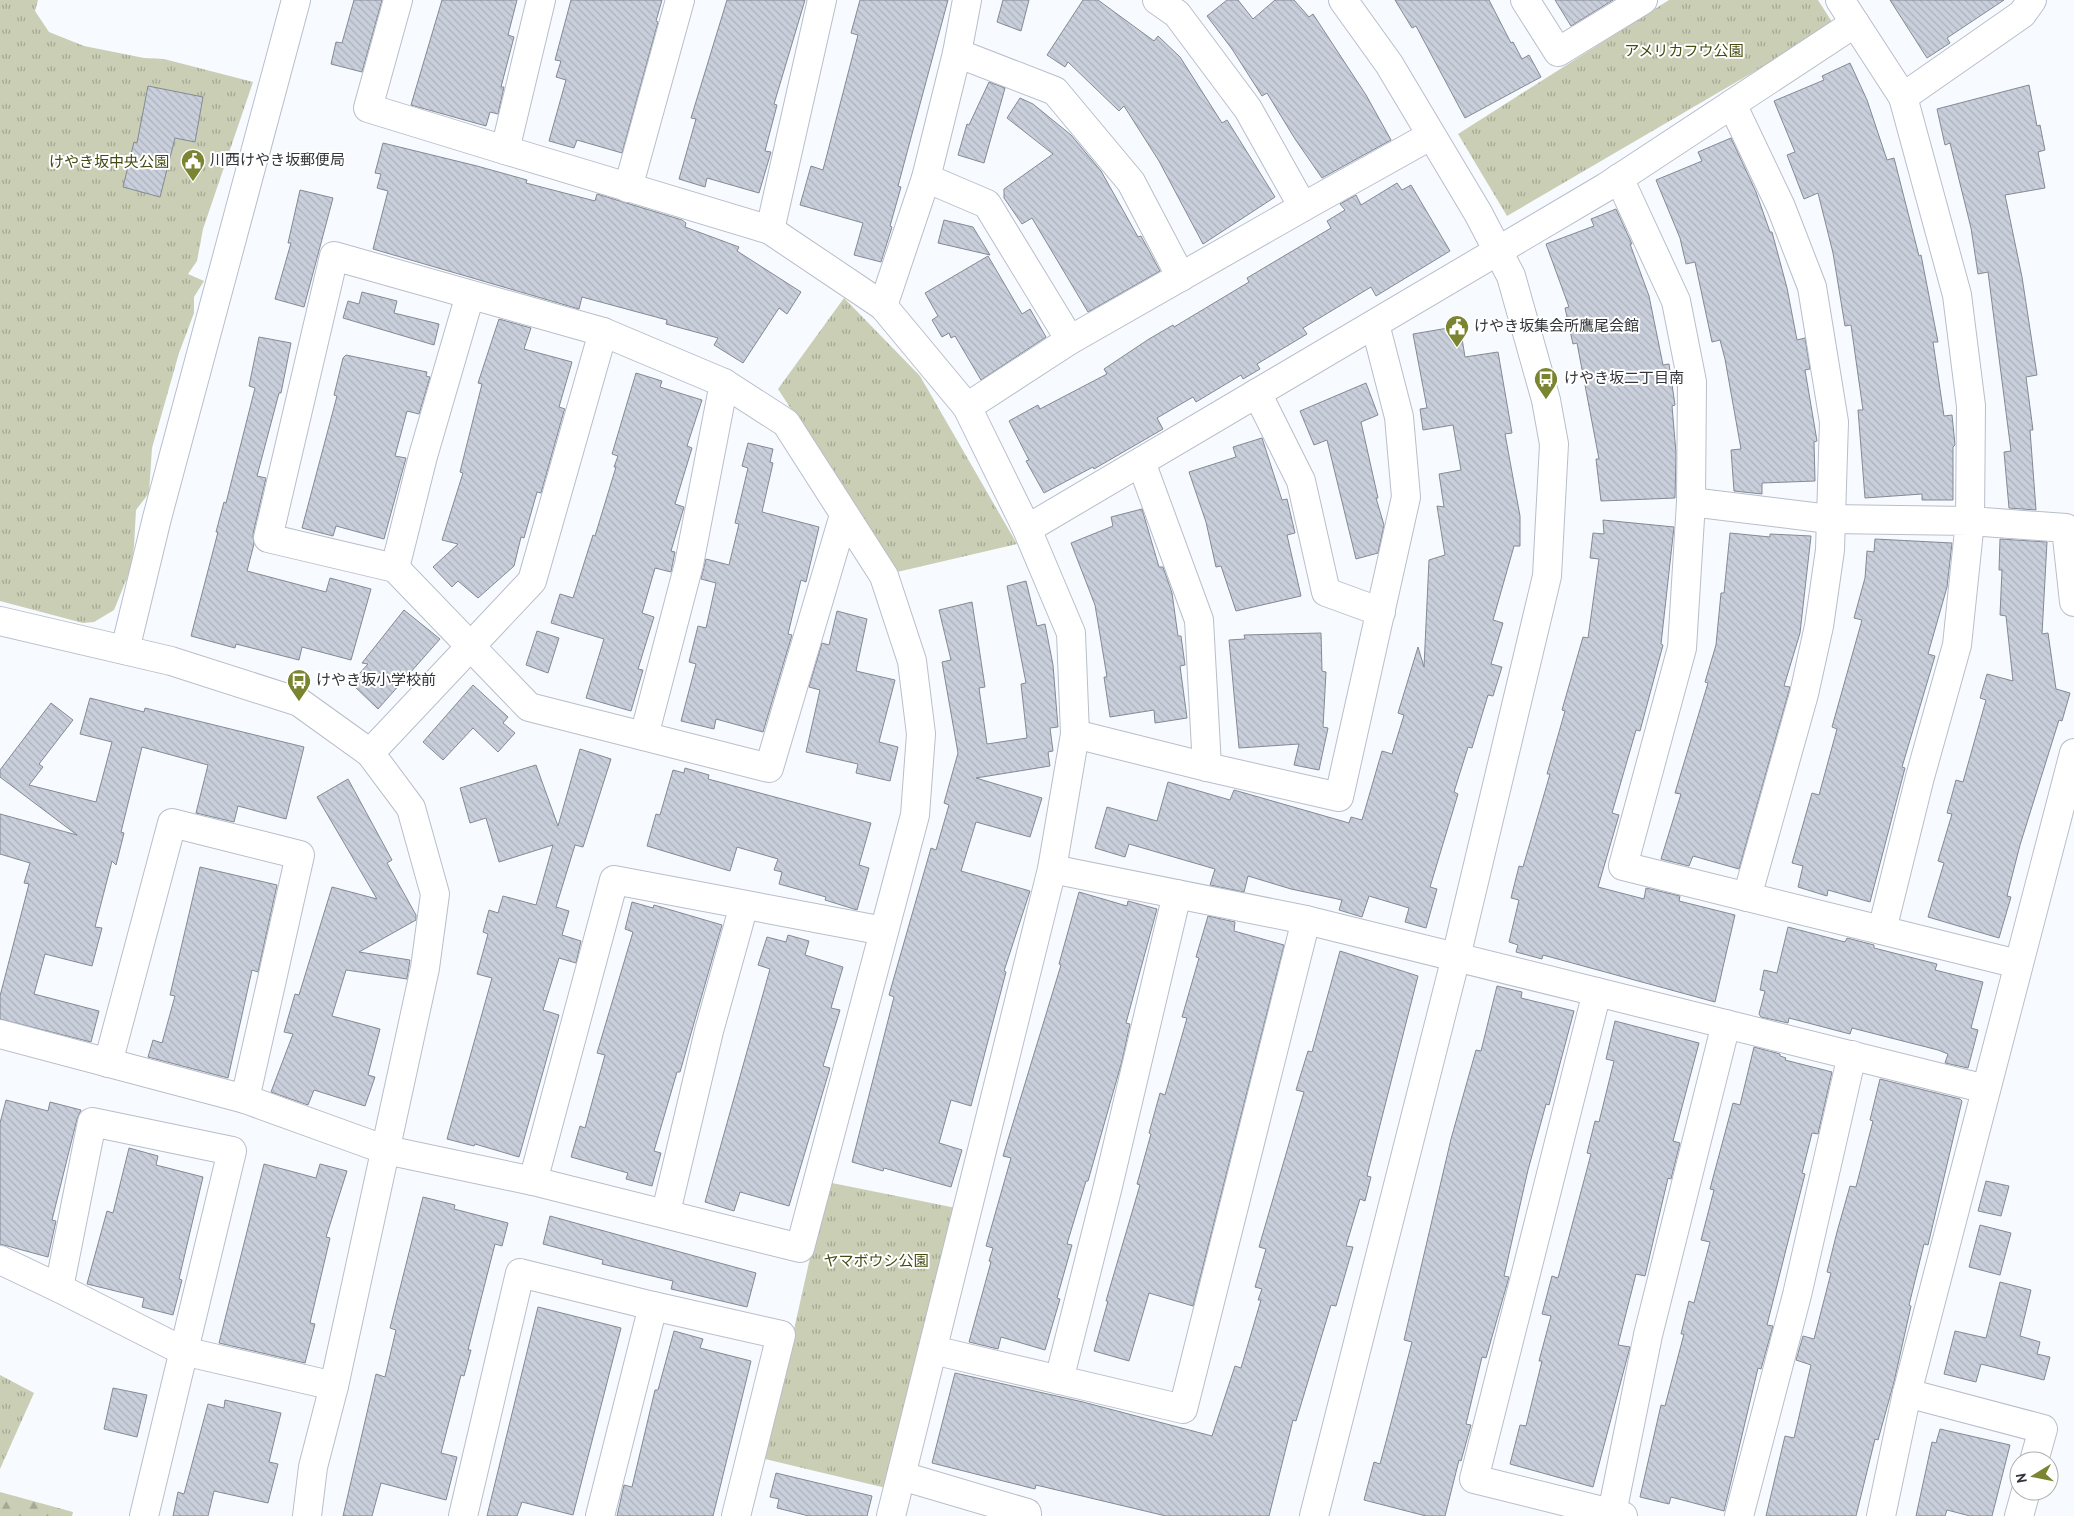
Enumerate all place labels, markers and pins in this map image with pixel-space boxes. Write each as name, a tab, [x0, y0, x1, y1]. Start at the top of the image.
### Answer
public building icon: 川西けやき坂郵便局	[180, 148, 206, 182]
place label: 川西けやき坂郵便局	[210, 152, 345, 171]
public building icon: けやき坂集会所鷹尾会館	[1444, 314, 1470, 348]
place label: けやき坂集会所鷹尾会館	[1474, 318, 1639, 337]
bus stop icon: けやき坂二丁目南	[1533, 366, 1559, 400]
place label: けやき坂二丁目南	[1564, 370, 1684, 389]
bus stop icon: けやき坂小学校前	[286, 668, 312, 702]
place label: けやき坂小学校前	[316, 672, 436, 691]

